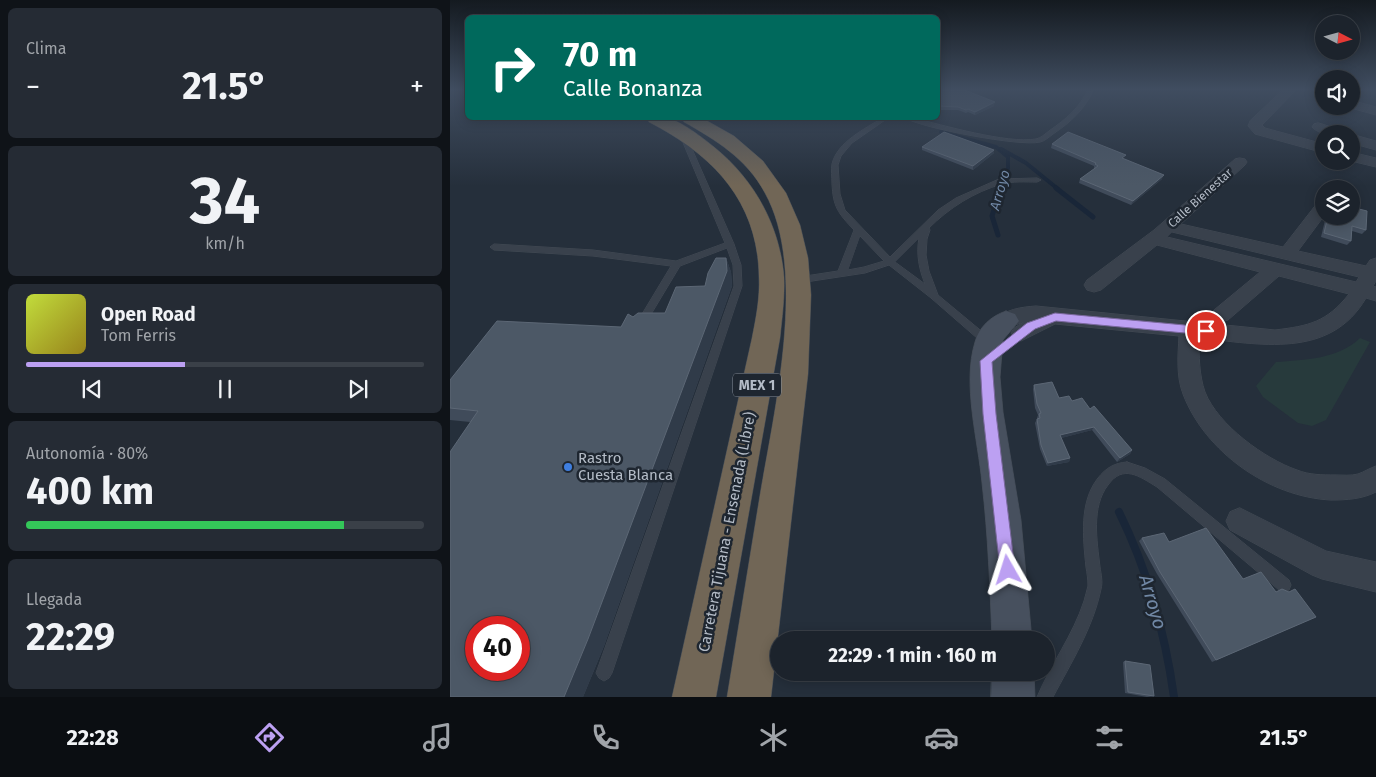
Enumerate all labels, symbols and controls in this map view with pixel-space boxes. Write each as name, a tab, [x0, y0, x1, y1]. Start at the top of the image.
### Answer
north arrow	[1315, 15, 1360, 60]
map controls	[1315, 15, 1360, 225]
text: 70 m	[563, 33, 637, 75]
icon: right	[480, 35, 545, 100]
text: Clima	[26, 39, 66, 58]
text: 21.5°	[182, 63, 268, 109]
text: −	[26, 70, 40, 103]
text: +	[410, 70, 424, 103]
button: sound	[1315, 70, 1360, 115]
text: Calle Bonanza	[563, 75, 703, 102]
button: search	[1315, 125, 1360, 170]
text: 34	[190, 162, 260, 240]
street label: Calle Bienestar	[1165, 165, 1235, 230]
water label: Arroyo	[986, 168, 1014, 213]
button: layers	[1315, 180, 1360, 225]
text: km/h	[205, 234, 245, 253]
text: Open Road	[101, 303, 196, 326]
pin	[1185, 310, 1227, 352]
icon: arrive	[1192, 317, 1220, 345]
text: Tom Ferris	[101, 326, 176, 345]
road number: MEX 1	[733, 374, 781, 396]
icon: previous	[78, 375, 106, 403]
icon: pause	[211, 375, 239, 403]
icon: next	[344, 375, 372, 403]
street label: Carretera Tijuana - Ensenada (Libre)	[695, 410, 759, 654]
text: Autonomía · 80%	[26, 444, 148, 463]
place label: Rastro Cuesta Blanca	[578, 449, 673, 484]
marker: Rastro Cuesta Blanca	[562, 461, 574, 473]
text: 400 km	[26, 468, 154, 514]
position arrow	[981, 543, 1033, 595]
water label: Arroyo	[1134, 571, 1172, 632]
text: Llegada	[26, 590, 82, 609]
text: 22:29	[26, 614, 115, 660]
speed limit sign: 40	[465, 616, 530, 681]
text: 22:29 · 1 min · 160 m	[828, 644, 997, 667]
icon: directions	[252, 720, 287, 755]
icon: music	[420, 720, 455, 755]
icon: phone	[588, 720, 623, 755]
icon: climate	[756, 720, 791, 755]
icon: car	[924, 720, 959, 755]
icon: filters	[1092, 720, 1127, 755]
text: 22:28	[67, 724, 119, 751]
text: 21.5°	[1260, 724, 1309, 751]

